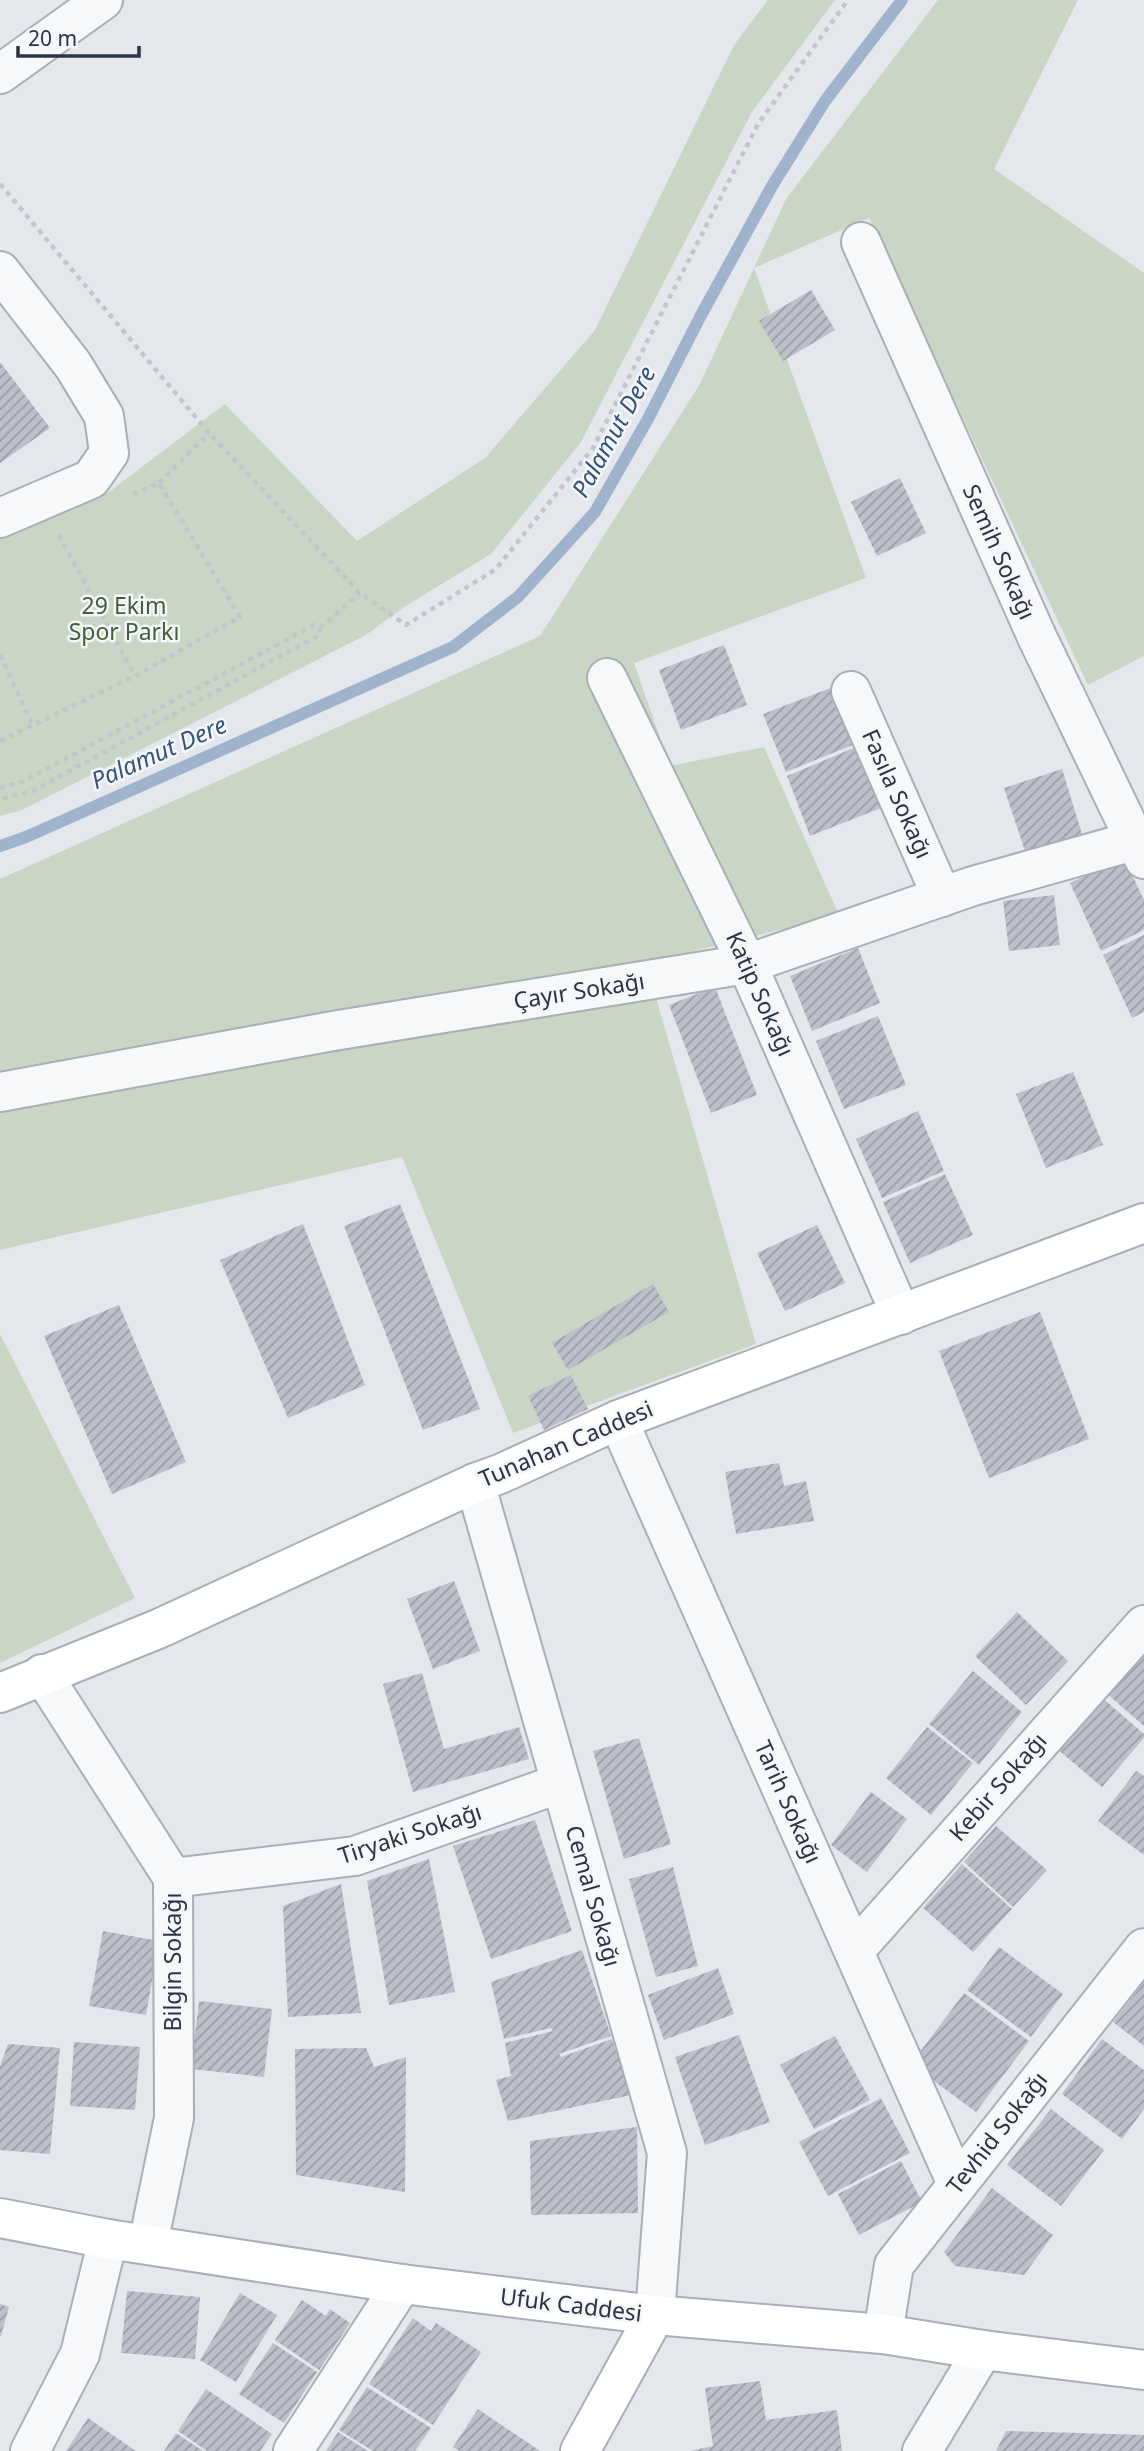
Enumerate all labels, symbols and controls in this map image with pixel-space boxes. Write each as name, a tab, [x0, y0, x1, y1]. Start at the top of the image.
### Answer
scale bar	[18, 14, 138, 58]
text: 20 m	[28, 24, 77, 52]
water label: Palamut Dere	[563, 360, 662, 503]
street label: Semih Sokağı	[956, 479, 1044, 624]
park label: 29 Ekim Spor Parkı	[69, 589, 179, 647]
water label: Palamut Dere	[85, 707, 231, 796]
street label: Fasıla Sokağı	[855, 724, 941, 863]
street label: Katip Sokağı	[719, 926, 803, 1061]
street label: Çayır Sokağı	[511, 964, 647, 1016]
street label: Tunahan Caddesi	[474, 1392, 657, 1494]
street label: Kebir Sokağı	[941, 1725, 1053, 1848]
street label: Tarih Sokağı	[748, 1735, 830, 1868]
street label: Tiryaki Sokağı	[334, 1795, 485, 1871]
street label: Cemal Sokağı	[559, 1821, 629, 1970]
street label: Bilgin Sokağı	[156, 1893, 188, 2031]
street label: Tevhid Sokağı	[938, 2064, 1054, 2200]
street label: Ufuk Caddesi	[498, 2279, 644, 2329]

